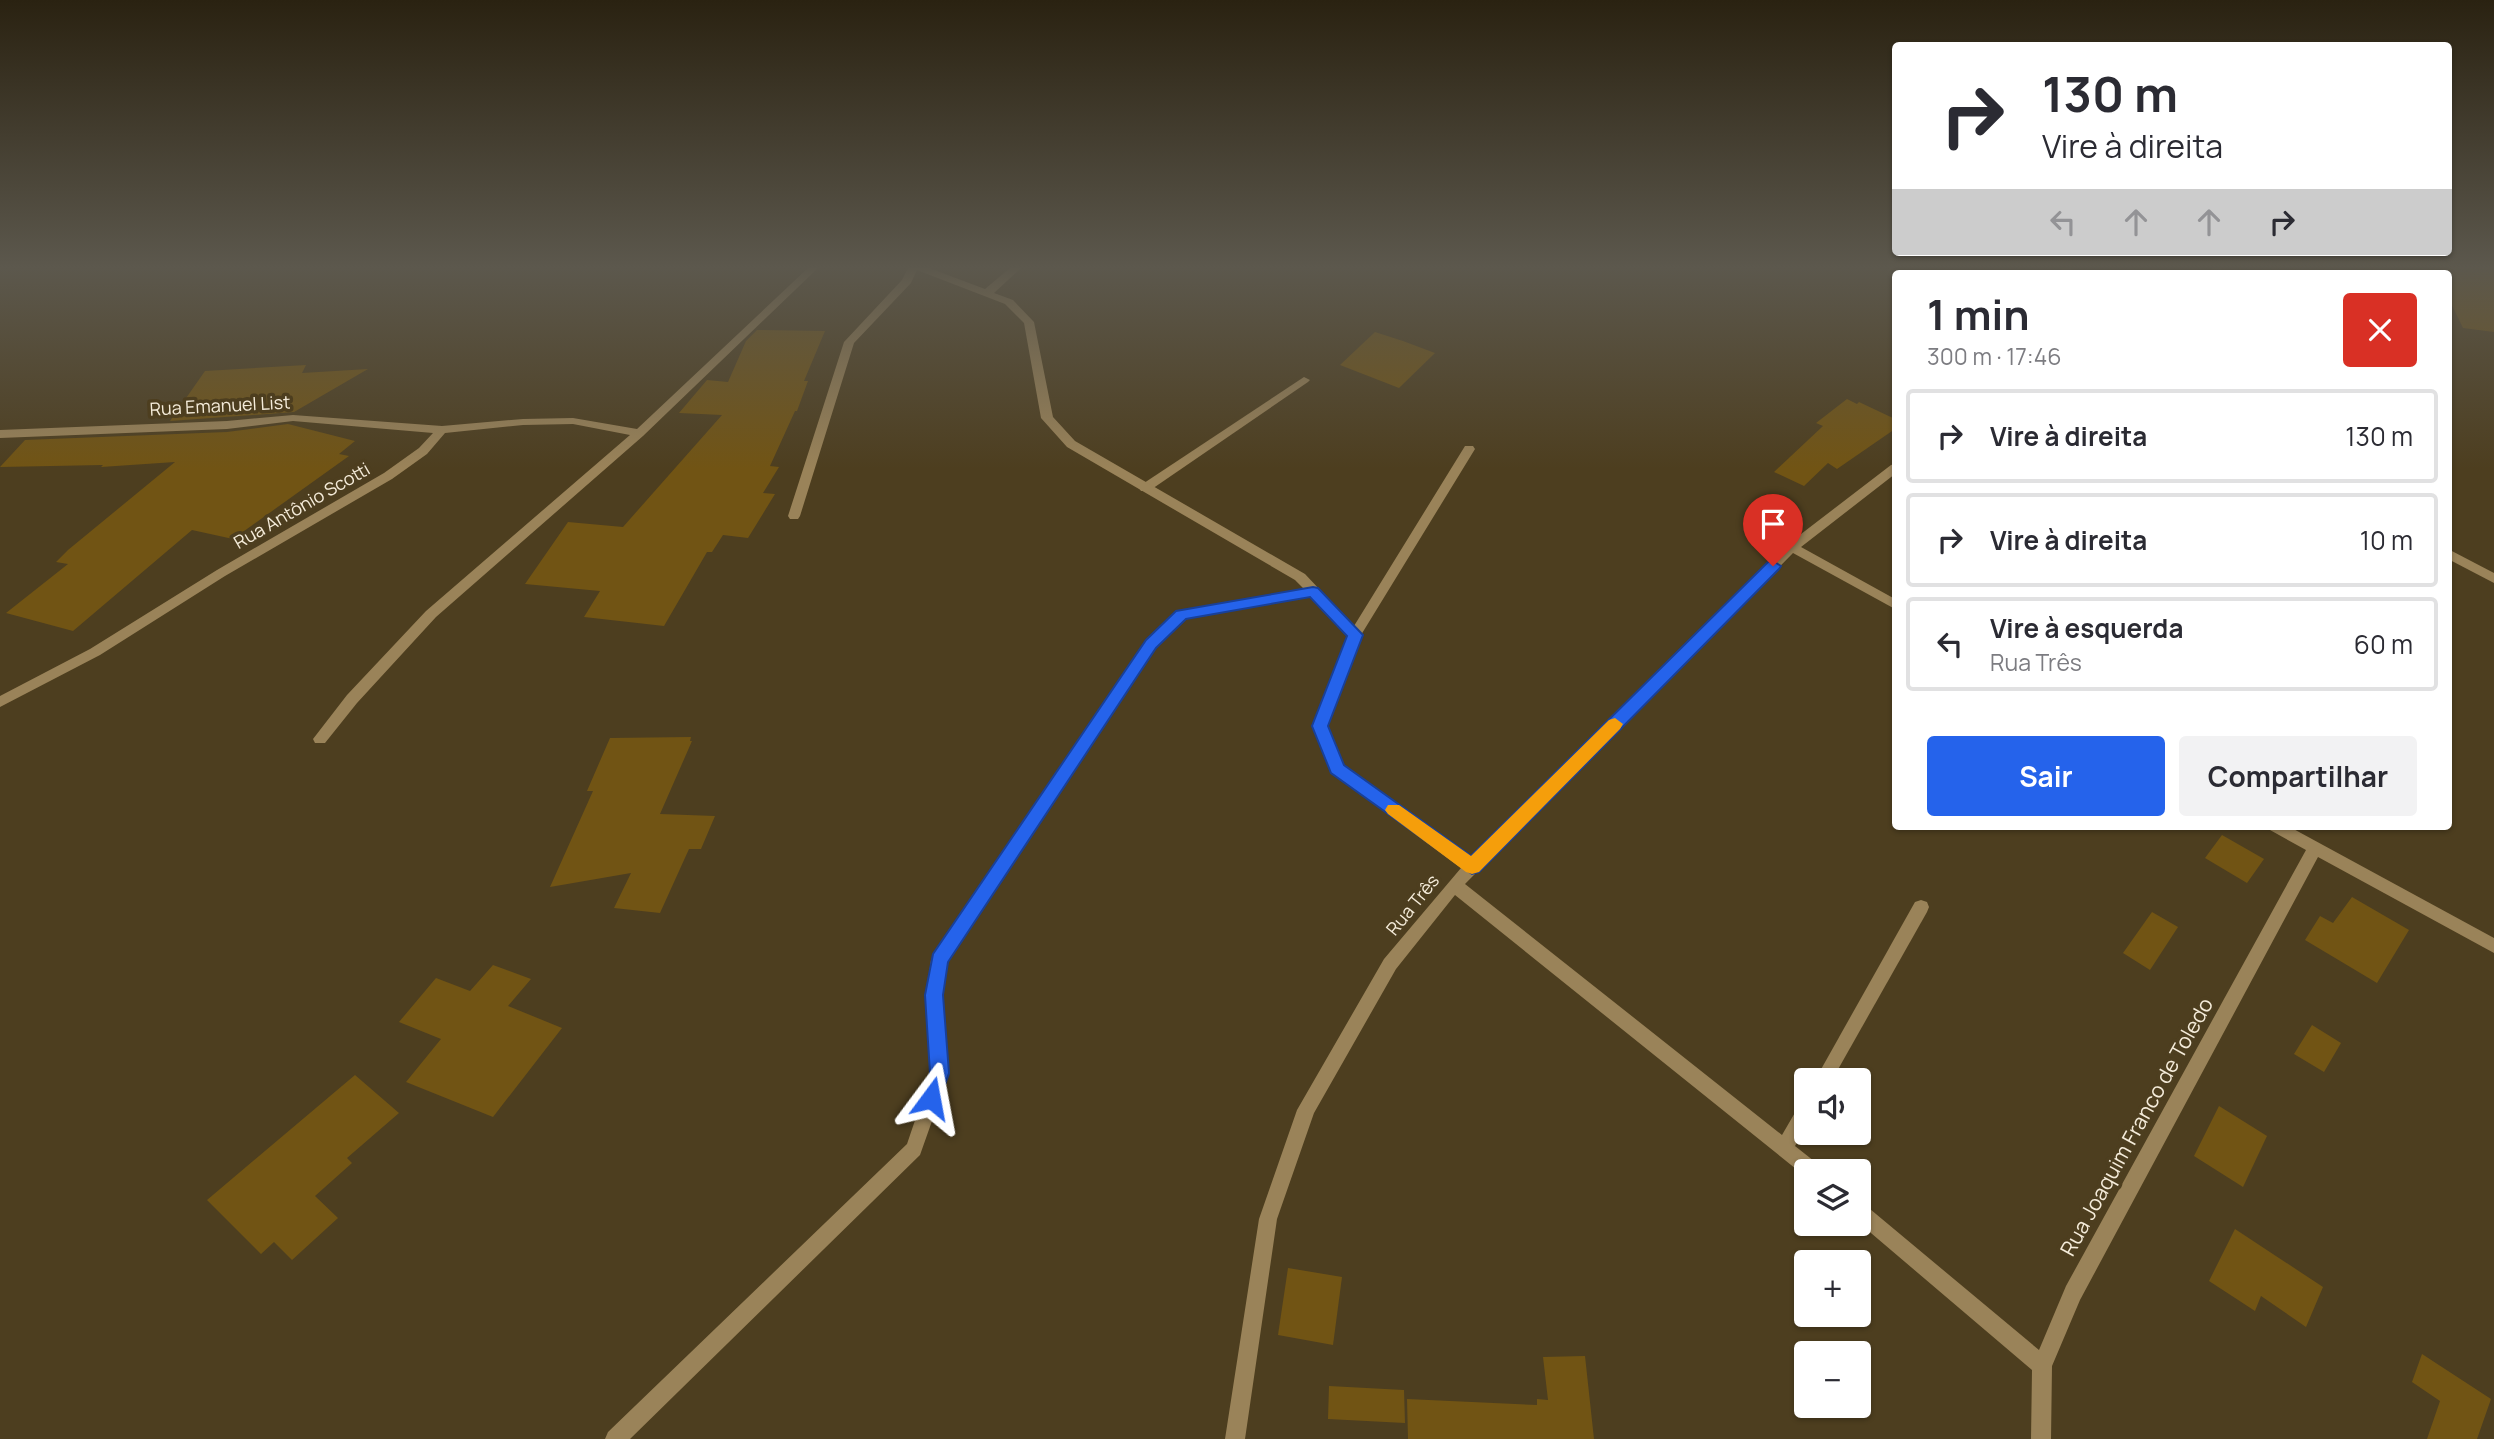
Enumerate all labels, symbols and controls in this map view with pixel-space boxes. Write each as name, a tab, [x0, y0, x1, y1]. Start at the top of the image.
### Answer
text: 130 m	[2042, 60, 2178, 127]
icon: right	[1927, 70, 2018, 161]
text: Vire à direita	[2042, 124, 2223, 168]
icon: left	[2044, 203, 2082, 241]
icon: ahead	[2117, 203, 2155, 241]
icon: ahead	[2190, 203, 2228, 241]
icon: right	[2263, 203, 2301, 241]
text: 1 min	[1927, 285, 2030, 343]
button: close	[2343, 293, 2417, 367]
text: 300 m · 17:46	[1927, 340, 2062, 372]
street label: Rua Emanuel List	[149, 389, 291, 421]
icon: right	[1931, 417, 1969, 455]
text: Vire à direita	[1990, 418, 2147, 454]
text: 130 m	[2345, 418, 2413, 454]
street label: Rua Antônio Scotti	[229, 456, 374, 554]
pin	[1743, 494, 1803, 566]
icon: arrive	[1754, 505, 1792, 543]
icon: right	[1931, 521, 1969, 559]
text: Vire à direita	[1990, 522, 2147, 558]
text: 10 m	[2360, 522, 2413, 558]
text: Vire à esquerda	[1990, 610, 2183, 646]
icon: left	[1931, 625, 1969, 663]
text: 60 m	[2354, 626, 2413, 662]
text: Rua Três	[1990, 646, 2082, 678]
button: Sair	[1927, 736, 2165, 816]
button: Compartilhar	[2179, 736, 2417, 816]
street label: Rua Três	[1380, 869, 1444, 940]
street label: Rua Joaquim Franco de Toledo	[2053, 992, 2219, 1261]
position arrow	[894, 1061, 968, 1135]
map controls	[1794, 1068, 1871, 1418]
button: sound	[1794, 1068, 1871, 1145]
button: layers	[1794, 1159, 1871, 1236]
button: +	[1794, 1250, 1871, 1327]
button: −	[1794, 1341, 1871, 1418]

